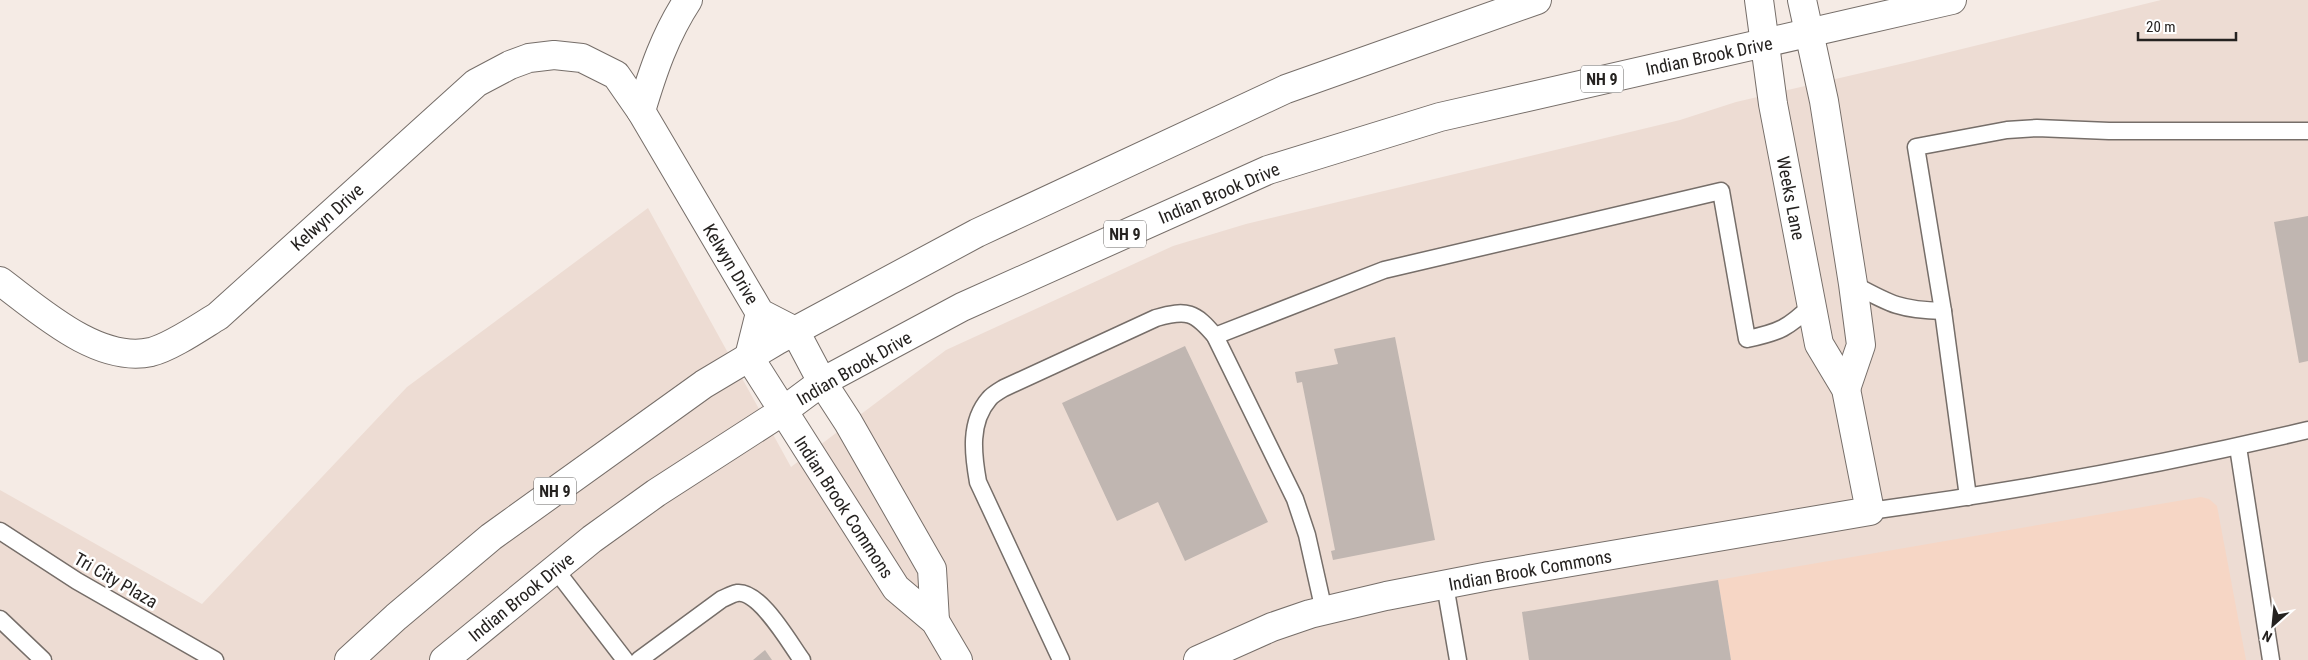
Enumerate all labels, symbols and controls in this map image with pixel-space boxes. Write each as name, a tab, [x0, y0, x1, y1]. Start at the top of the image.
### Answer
scale bar	[2138, 10, 2236, 42]
text: 20 m	[2146, 18, 2176, 36]
street label: Indian Brook Drive	[1644, 32, 1774, 80]
road number: NH 9	[1581, 66, 1623, 92]
street label: Weeks Lane	[1773, 154, 1809, 242]
street label: Indian Brook Drive	[1155, 158, 1283, 228]
street label: Kelwyn Drive	[286, 179, 368, 255]
street label: Kelwyn Drive	[699, 220, 763, 308]
road number: NH 9	[1104, 220, 1146, 248]
street label: Indian Brook Drive	[793, 327, 915, 409]
street label: Indian Brook Commons	[790, 432, 898, 582]
road number: NH 9	[534, 478, 576, 504]
street label: Indian Brook Commons	[1447, 545, 1613, 595]
street label: Tri City Plaza	[70, 548, 162, 612]
street label: Indian Brook Drive	[464, 548, 578, 646]
north arrow	[2248, 600, 2298, 650]
text: N	[2260, 628, 2275, 646]

